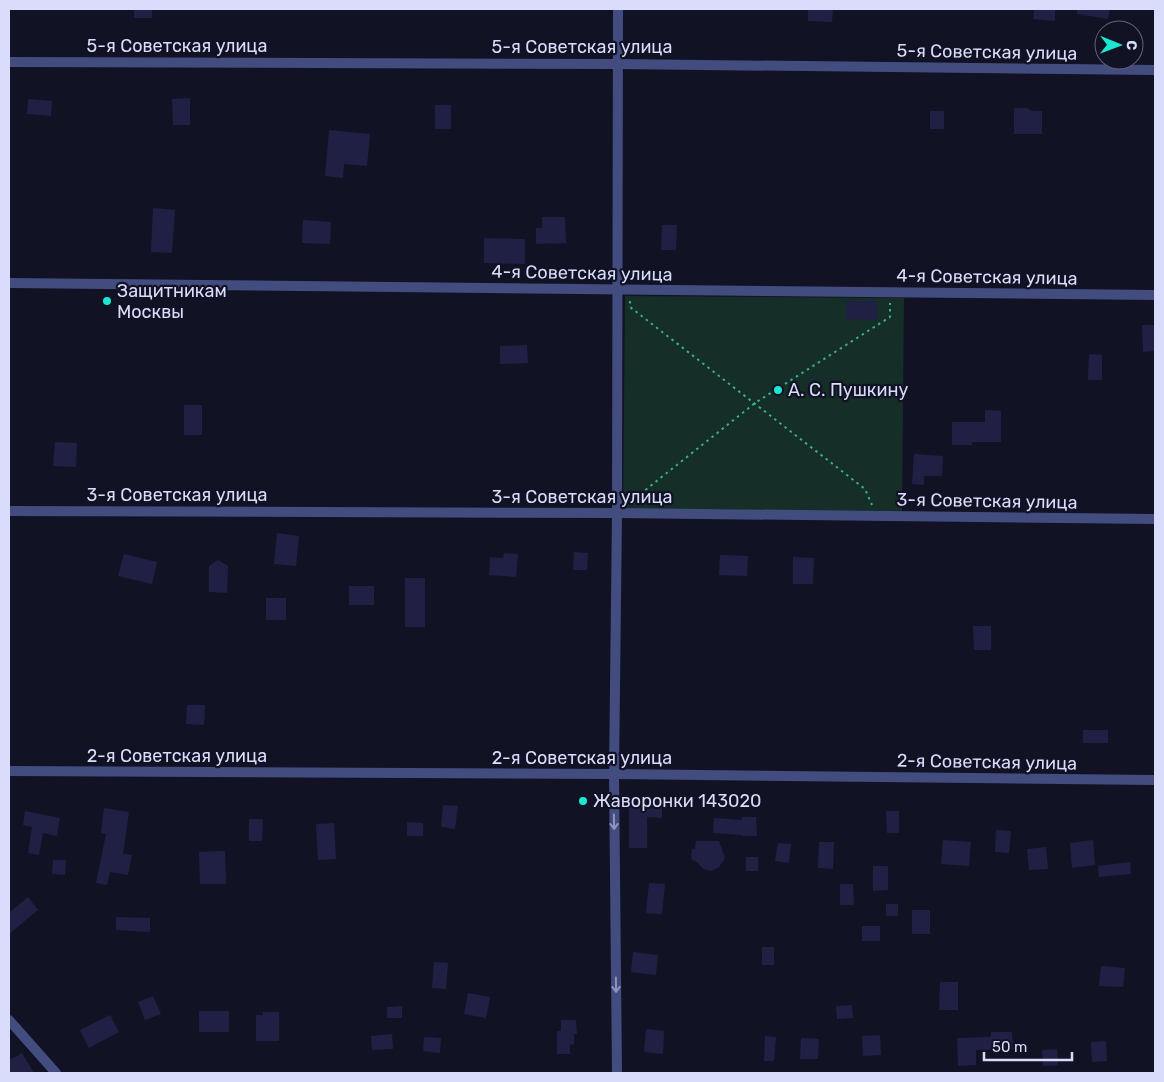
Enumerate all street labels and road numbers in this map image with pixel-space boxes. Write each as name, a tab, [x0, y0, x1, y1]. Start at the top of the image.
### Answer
street label: 5-я Советская улица	[87, 35, 267, 57]
street label: 5-я Советская улица	[492, 36, 672, 58]
street label: 5-я Советская улица	[896, 39, 1078, 65]
street label: 4-я Советская улица	[491, 260, 673, 286]
street label: 4-я Советская улица	[896, 264, 1078, 290]
street label: 3-я Советская улица	[87, 484, 267, 506]
street label: 3-я Советская улица	[492, 486, 672, 508]
street label: 3-я Советская улица	[896, 488, 1078, 514]
street label: 2-я Советская улица	[87, 745, 267, 767]
street label: 2-я Советская улица	[492, 747, 672, 769]
street label: 2-я Советская улица	[897, 749, 1077, 775]

